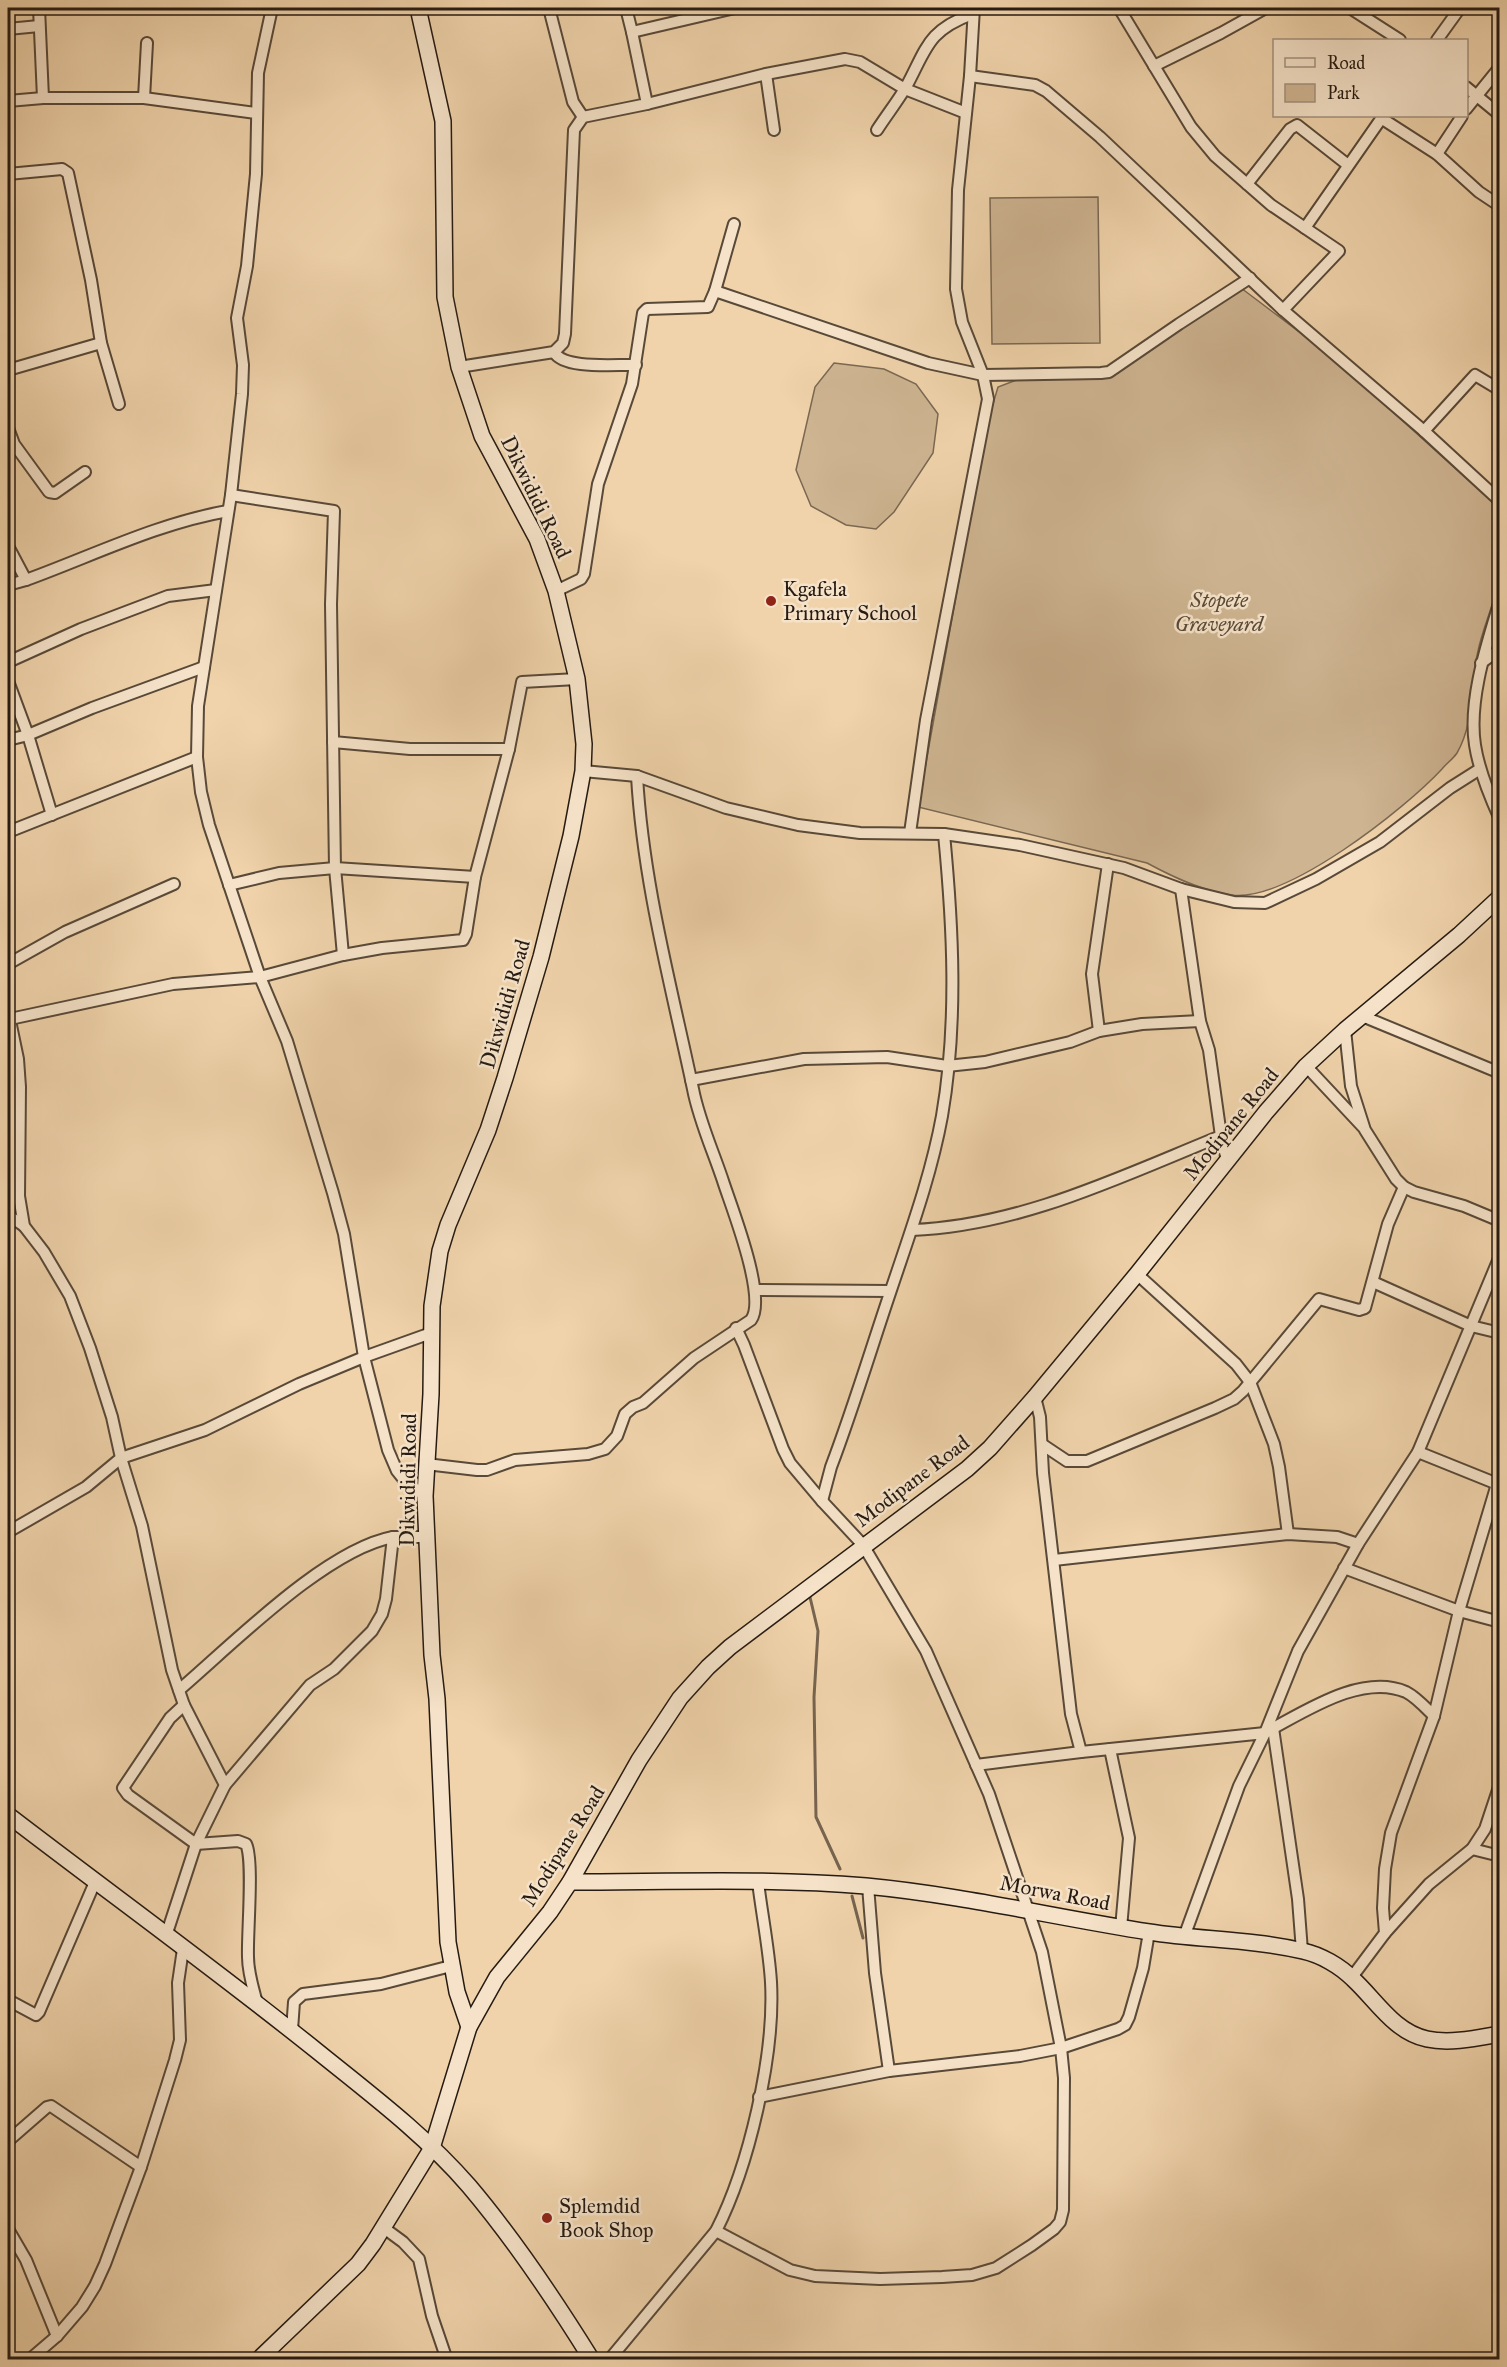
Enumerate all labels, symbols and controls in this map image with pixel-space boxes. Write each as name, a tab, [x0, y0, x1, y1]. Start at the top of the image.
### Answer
legend	[1273, 39, 1468, 117]
text: Road	[1327, 52, 1365, 74]
text: Park	[1327, 82, 1360, 104]
street label: Dikwididi Road	[495, 431, 577, 563]
place label: Kgafela Primary School	[783, 576, 917, 626]
park label: Stopete Graveyard	[1175, 587, 1265, 637]
marker: Kgafela Primary School	[764, 594, 778, 608]
street label: Dikwididi Road	[474, 936, 536, 1072]
street label: Modipane Road	[1178, 1062, 1285, 1186]
street label: Dikwididi Road	[394, 1413, 422, 1547]
street label: Modipane Road	[849, 1429, 975, 1533]
street label: Modipane Road	[516, 1781, 611, 1911]
street label: Morwa Road	[998, 1870, 1113, 1917]
place label: Splemdid Book Shop	[559, 2193, 653, 2243]
marker: Splemdid Book Shop	[540, 2211, 554, 2225]

